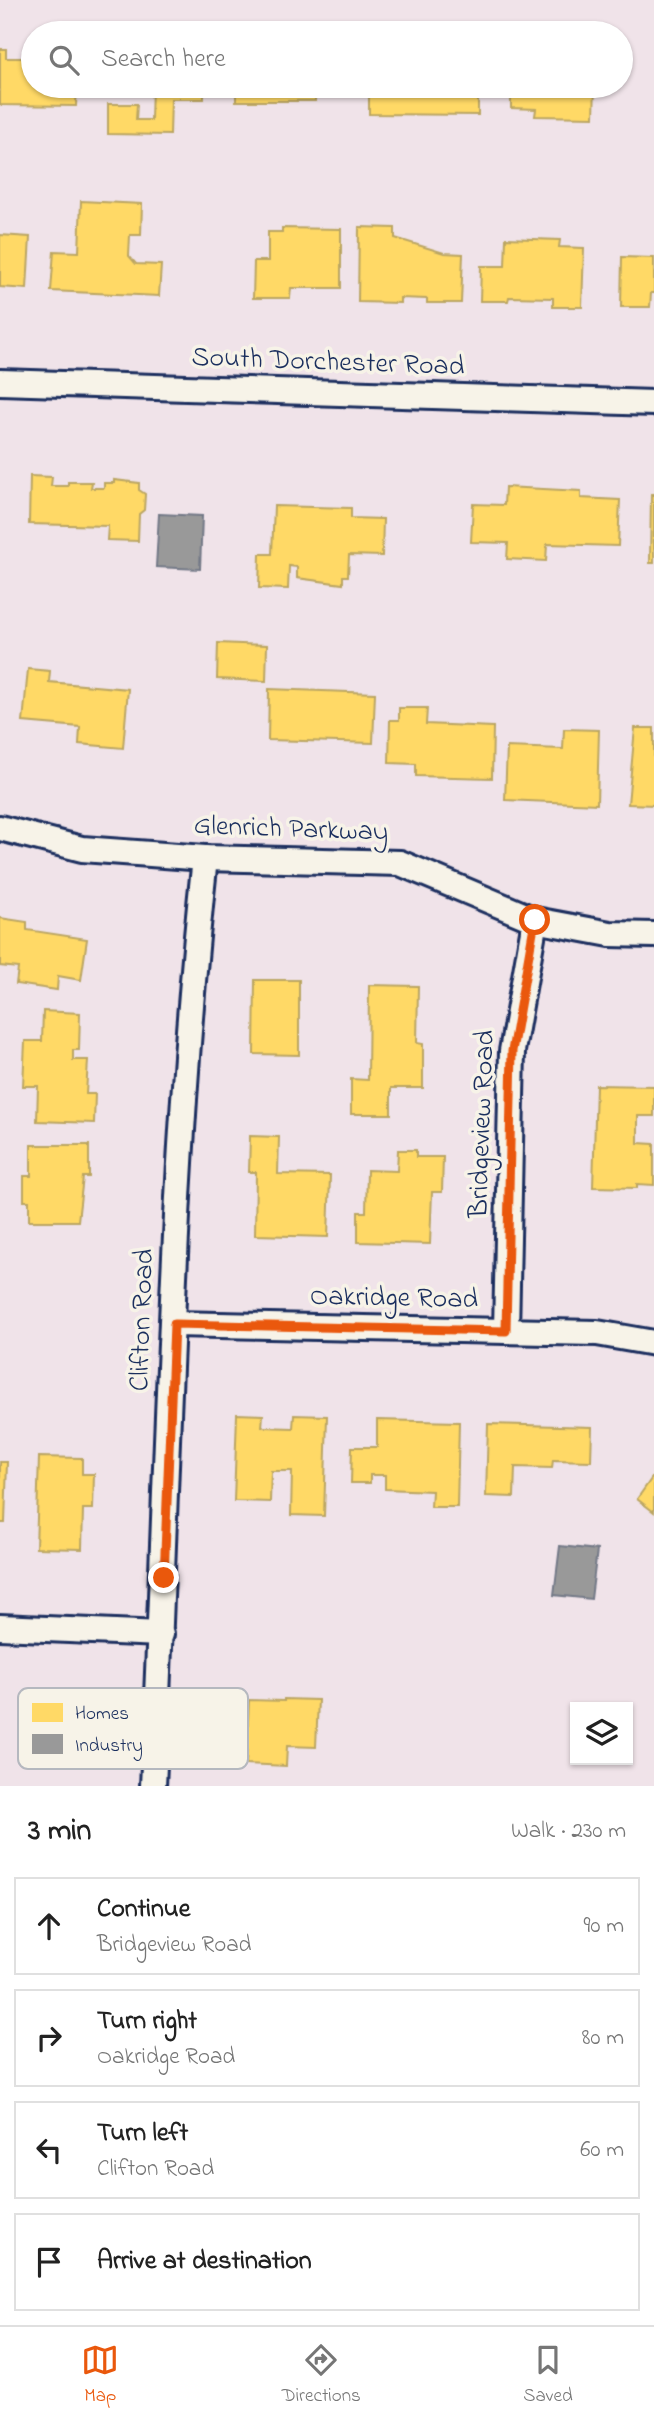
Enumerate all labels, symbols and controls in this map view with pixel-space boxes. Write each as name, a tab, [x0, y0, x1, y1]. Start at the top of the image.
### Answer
search box	[21, 21, 633, 98]
icon: search	[45, 41, 83, 79]
text: Search here	[101, 41, 226, 79]
street label: South Dorchester Road	[191, 338, 465, 388]
street label: Glenrich Parkway	[193, 806, 389, 854]
route start	[519, 904, 550, 935]
street label: Bridgeview Road	[459, 1029, 507, 1220]
street label: Clifton Road	[120, 1248, 166, 1392]
street label: Oakridge Road	[310, 1277, 479, 1321]
route end	[148, 1562, 179, 1593]
legend	[18, 1688, 248, 1769]
text: Homes	[75, 1701, 129, 1728]
map controls	[570, 1702, 633, 1765]
button: layers	[570, 1702, 633, 1765]
text: Industry	[75, 1733, 143, 1761]
text: 3 min	[28, 1810, 91, 1854]
text: Walk · 230 m	[511, 1815, 626, 1848]
text: Continue	[97, 1891, 190, 1929]
icon: ahead	[30, 1907, 68, 1945]
text: 90 m	[584, 1910, 624, 1943]
text: Bridgeview Road	[97, 1929, 252, 1962]
text: Turn right	[97, 2003, 197, 2041]
icon: right	[30, 2019, 68, 2057]
text: 80 m	[582, 2022, 624, 2055]
text: Oakridge Road	[97, 2041, 235, 2074]
text: Turn left	[97, 2115, 188, 2153]
icon: left	[30, 2131, 68, 2169]
text: 60 m	[580, 2134, 624, 2167]
text: Clifton Road	[97, 2153, 214, 2186]
icon: arrive	[30, 2243, 68, 2281]
text: Arrive at destination	[97, 2243, 312, 2281]
tab: Map	[81, 2341, 119, 2410]
tab: Directions	[282, 2341, 361, 2410]
tab: Saved	[523, 2341, 573, 2410]

